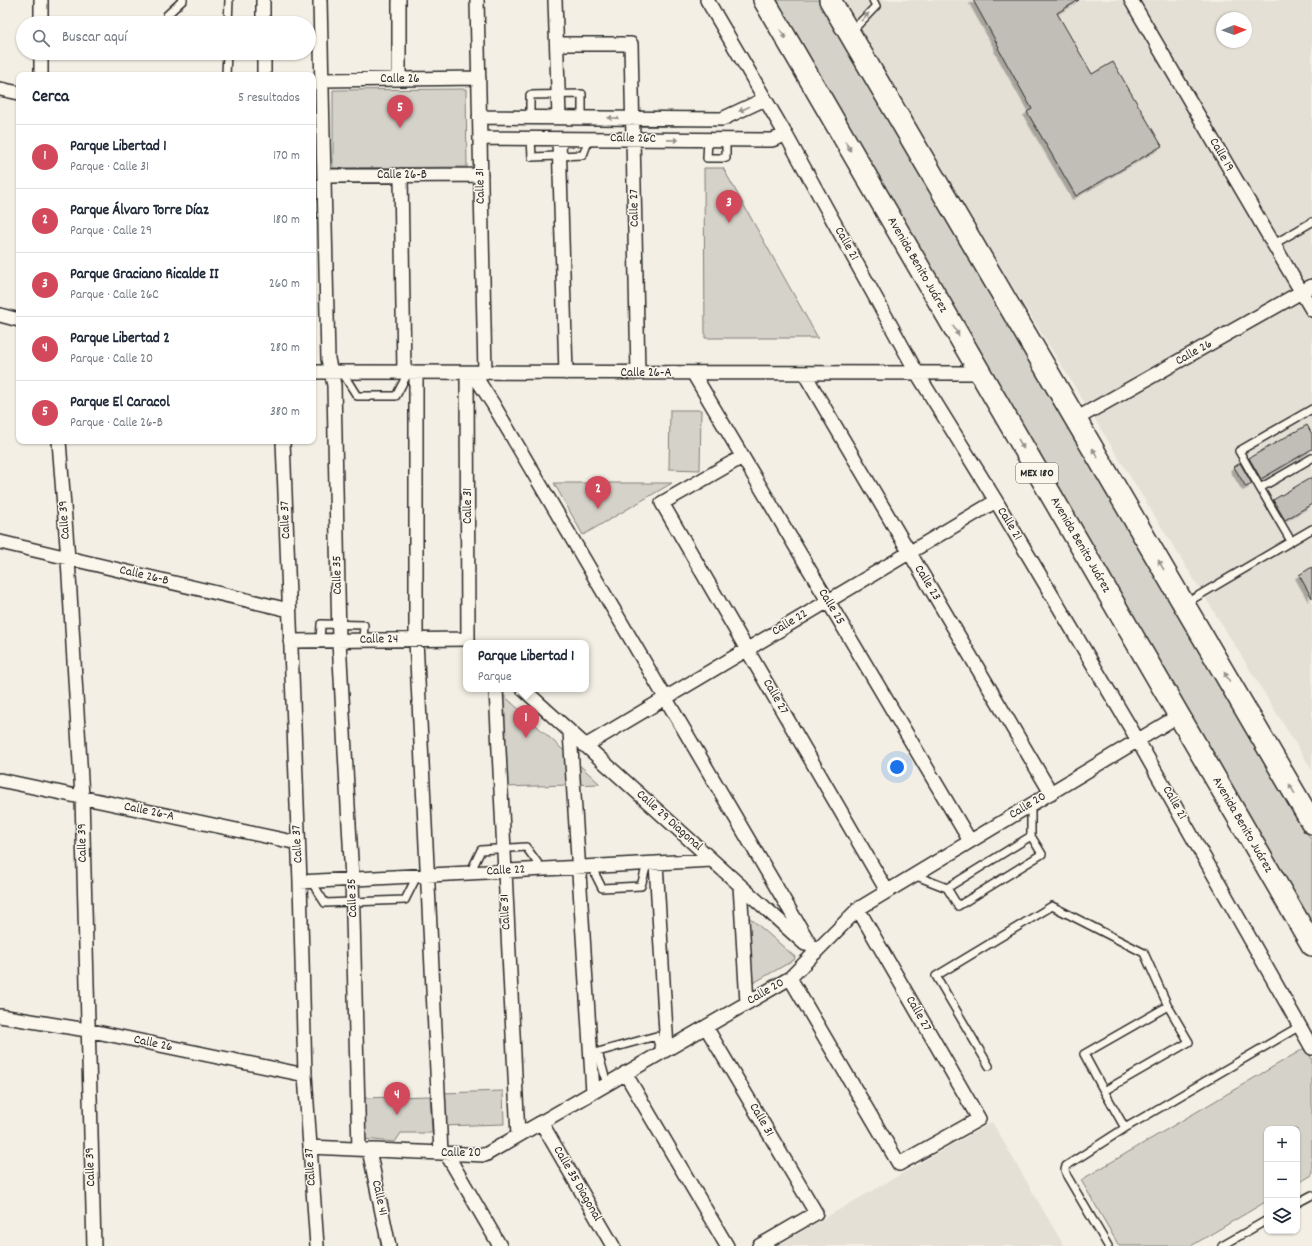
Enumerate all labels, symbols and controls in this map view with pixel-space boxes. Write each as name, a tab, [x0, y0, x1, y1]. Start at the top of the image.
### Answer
one-way arrow	[860, 12, 870, 22]
north arrow	[1216, 12, 1252, 48]
search box	[16, 16, 316, 60]
icon: search	[30, 27, 52, 49]
text: Buscar aquí	[62, 27, 127, 49]
one-way arrow	[780, 28, 787, 40]
street label: Calle 26	[380, 70, 420, 89]
text: Cerca	[32, 86, 69, 110]
text: 5 resultados	[238, 89, 300, 108]
pin: 5	[387, 95, 413, 128]
one-way arrow	[738, 106, 749, 112]
one-way arrow	[606, 115, 619, 121]
street label: Calle 26C	[610, 129, 657, 149]
street label: Calle 19	[1204, 135, 1238, 175]
text: Parque Libertad 1	[70, 136, 166, 158]
one-way arrow	[667, 137, 680, 143]
one-way arrow	[845, 140, 852, 152]
text: 1	[44, 147, 46, 166]
text: 170 m	[273, 147, 300, 166]
text: Parque · Calle 31	[70, 158, 149, 177]
street label: Calle 26-B	[377, 166, 427, 185]
street label: Calle 31	[471, 168, 491, 204]
street label: Calle 27	[625, 189, 645, 227]
pin: 3	[716, 190, 742, 223]
text: Parque Álvaro Torre Díaz	[70, 200, 209, 222]
text: 2	[42, 211, 48, 230]
text: 180 m	[273, 211, 300, 230]
street label: Avenida Benito Juárez	[882, 214, 952, 317]
text: Parque · Calle 29	[70, 222, 152, 241]
street label: Calle 21	[829, 224, 863, 264]
text: Parque Graciano Ricalde II	[70, 264, 219, 286]
text: 3	[42, 275, 48, 294]
text: 260 m	[269, 275, 300, 294]
text: Parque · Calle 26C	[70, 286, 159, 305]
one-way arrow	[952, 325, 959, 337]
text: Parque Libertad 2	[70, 328, 170, 350]
street label: Calle 26	[1172, 335, 1216, 371]
text: 4	[42, 339, 48, 358]
text: 280 m	[270, 339, 300, 358]
text: Parque · Calle 20	[70, 350, 153, 369]
street label: Calle 26-A	[621, 364, 672, 383]
text: Parque El Caracol	[70, 392, 170, 414]
text: 5	[42, 403, 48, 422]
text: 380 m	[270, 403, 300, 422]
text: Parque · Calle 26-B	[70, 414, 163, 433]
one-way arrow	[1017, 438, 1024, 450]
one-way arrow	[1092, 447, 1099, 459]
road number: MEX 180	[1016, 463, 1058, 483]
pin: 2	[585, 476, 611, 509]
street label: Calle 31	[459, 488, 478, 524]
street label: Avenida Benito Juárez	[1045, 494, 1115, 597]
street label: Calle 39	[54, 500, 76, 540]
street label: Calle 37	[276, 501, 296, 539]
street label: Calle 21	[992, 504, 1026, 544]
street label: Calle 35	[328, 555, 348, 595]
one-way arrow	[1157, 560, 1165, 570]
street label: Calle 26-B	[117, 561, 171, 591]
street label: Calle 23	[909, 561, 945, 605]
street label: Calle 25	[813, 585, 849, 629]
street label: Calle 22	[768, 605, 812, 641]
street label: Calle 24	[360, 630, 398, 650]
popup	[463, 640, 589, 692]
text: Parque Libertad 1	[478, 646, 574, 668]
text: Parque	[478, 668, 512, 687]
one-way arrow	[1223, 671, 1230, 683]
street label: Calle 27	[757, 676, 793, 718]
pin: 1	[513, 705, 539, 738]
your location	[887, 757, 907, 777]
street label: Avenida Benito Juárez	[1207, 774, 1277, 877]
street label: Calle 21	[1157, 783, 1191, 823]
one-way arrow	[1289, 783, 1296, 795]
street label: Calle 29 Diagonal	[631, 786, 707, 856]
street label: Calle 20	[1006, 788, 1050, 824]
street label: Calle 26-A	[122, 797, 176, 827]
street label: Calle 39	[73, 823, 93, 863]
street label: Calle 37	[288, 824, 308, 864]
street label: Calle 22	[486, 860, 526, 882]
street label: Calle 35	[343, 878, 363, 918]
street label: Calle 31	[496, 894, 516, 930]
street label: Calle 20	[744, 974, 788, 1010]
street label: Calle 27	[900, 993, 936, 1035]
street label: Calle 26	[132, 1031, 174, 1057]
pin: 4	[384, 1082, 410, 1115]
street label: Calle 31	[744, 1100, 778, 1140]
map controls	[1264, 1126, 1300, 1234]
button: +	[1264, 1126, 1300, 1162]
street label: Calle 35 Diagonal	[548, 1143, 606, 1225]
street label: Calle 20	[441, 1144, 481, 1163]
street label: Calle 39	[81, 1147, 101, 1187]
street label: Calle 37	[300, 1147, 322, 1187]
button: −	[1264, 1162, 1300, 1198]
street label: Calle 41	[366, 1179, 392, 1217]
button: layers	[1264, 1198, 1300, 1234]

